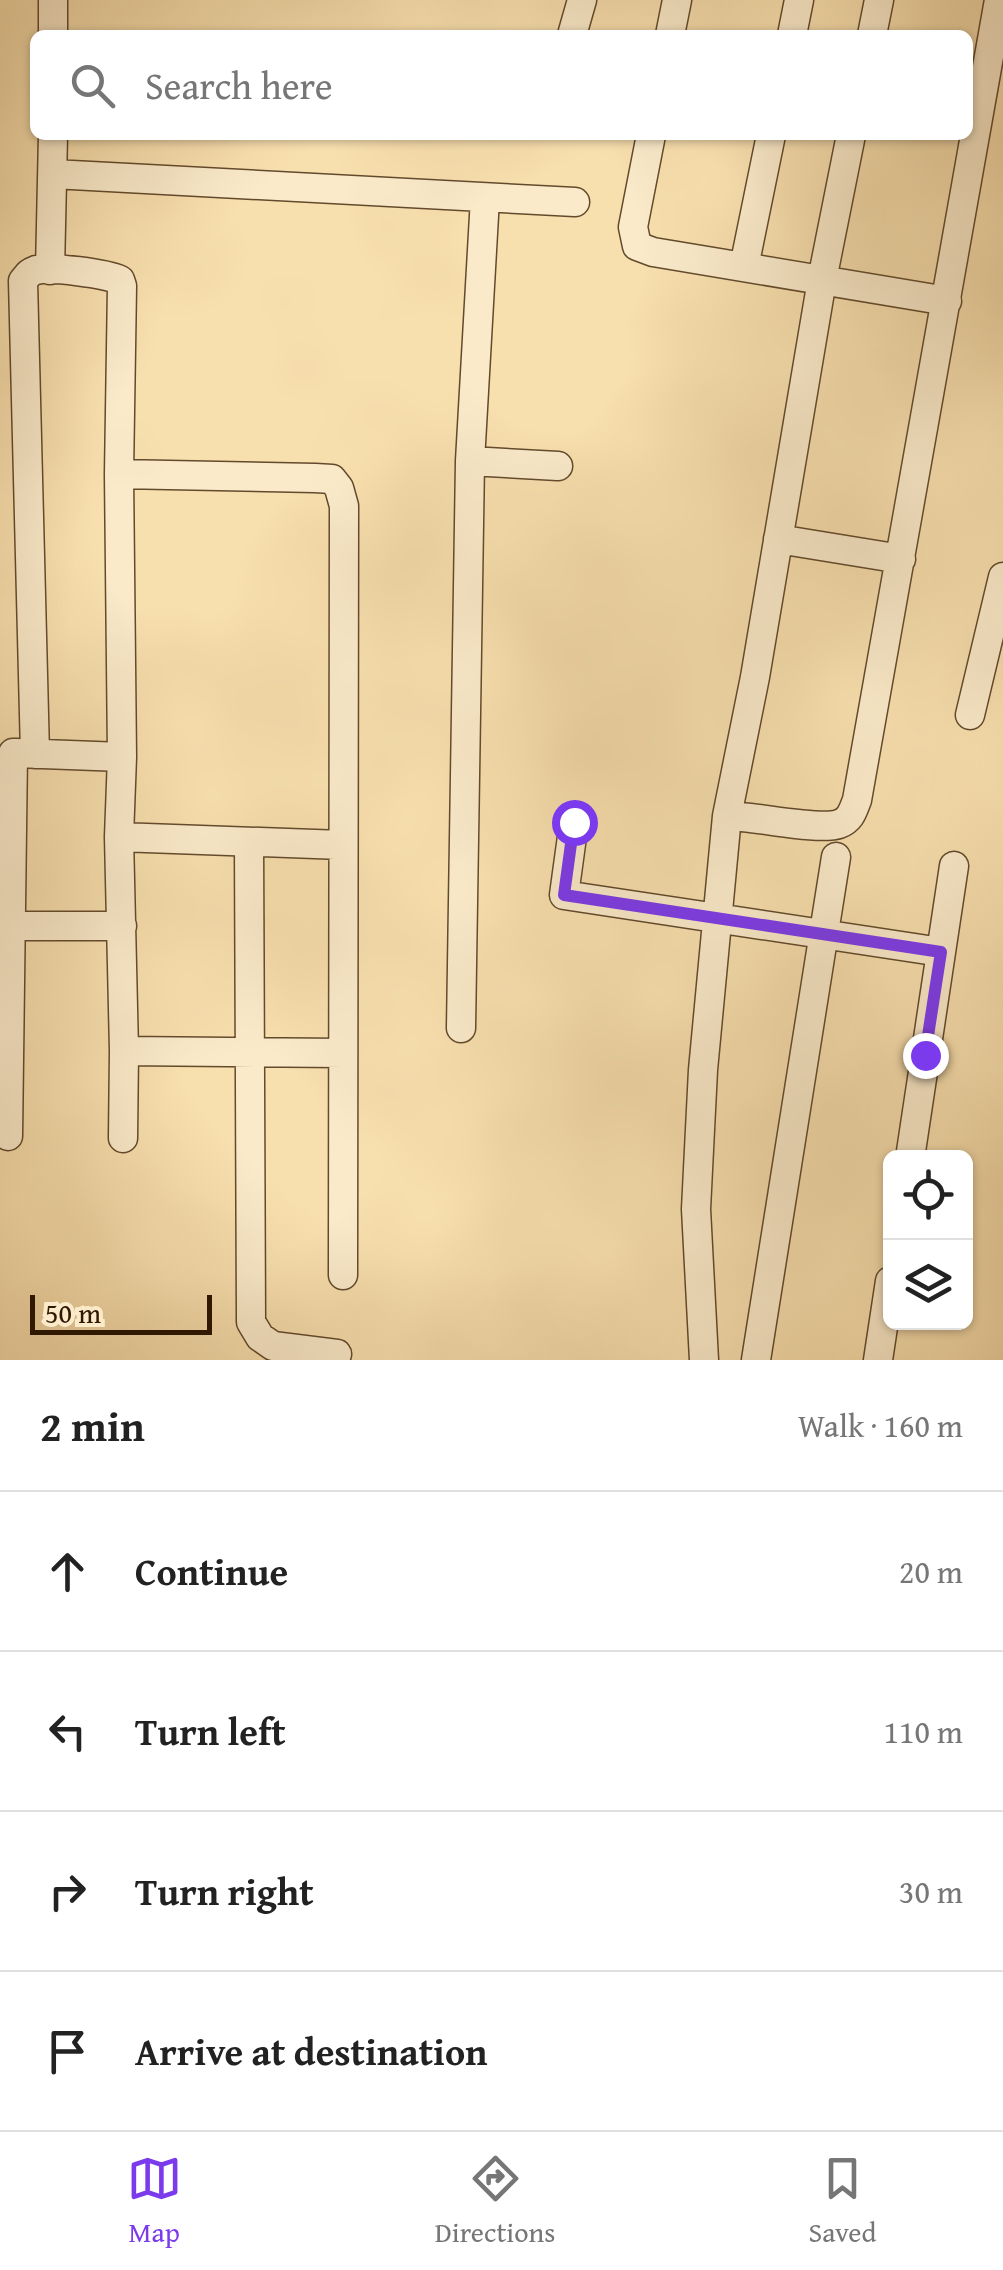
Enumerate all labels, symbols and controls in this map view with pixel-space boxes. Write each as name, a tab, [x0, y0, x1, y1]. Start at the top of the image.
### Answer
search box	[30, 30, 973, 140]
text: Search here	[145, 57, 333, 113]
icon: search	[65, 58, 120, 113]
route start	[552, 800, 598, 846]
route end	[903, 1033, 949, 1079]
map controls	[883, 1150, 973, 1330]
button: locate	[883, 1150, 973, 1240]
button: layers	[883, 1240, 973, 1330]
scale bar	[30, 1290, 212, 1334]
text: 50 m	[45, 1292, 101, 1333]
text: 2 min	[40, 1395, 145, 1456]
text: Walk · 160 m	[798, 1402, 963, 1449]
text: Continue	[135, 1543, 288, 1599]
icon: ahead	[40, 1544, 95, 1599]
text: 20 m	[899, 1548, 963, 1595]
text: Turn left	[135, 1703, 286, 1759]
icon: left	[40, 1704, 95, 1759]
text: 110 m	[884, 1708, 963, 1755]
text: Turn right	[135, 1863, 314, 1919]
icon: right	[40, 1864, 95, 1919]
text: 30 m	[899, 1868, 963, 1915]
text: Arrive at destination	[135, 2023, 488, 2079]
icon: arrive	[40, 2024, 95, 2079]
tab: Map	[127, 2151, 182, 2252]
tab: Directions	[435, 2151, 555, 2252]
tab: Saved	[809, 2151, 876, 2252]

